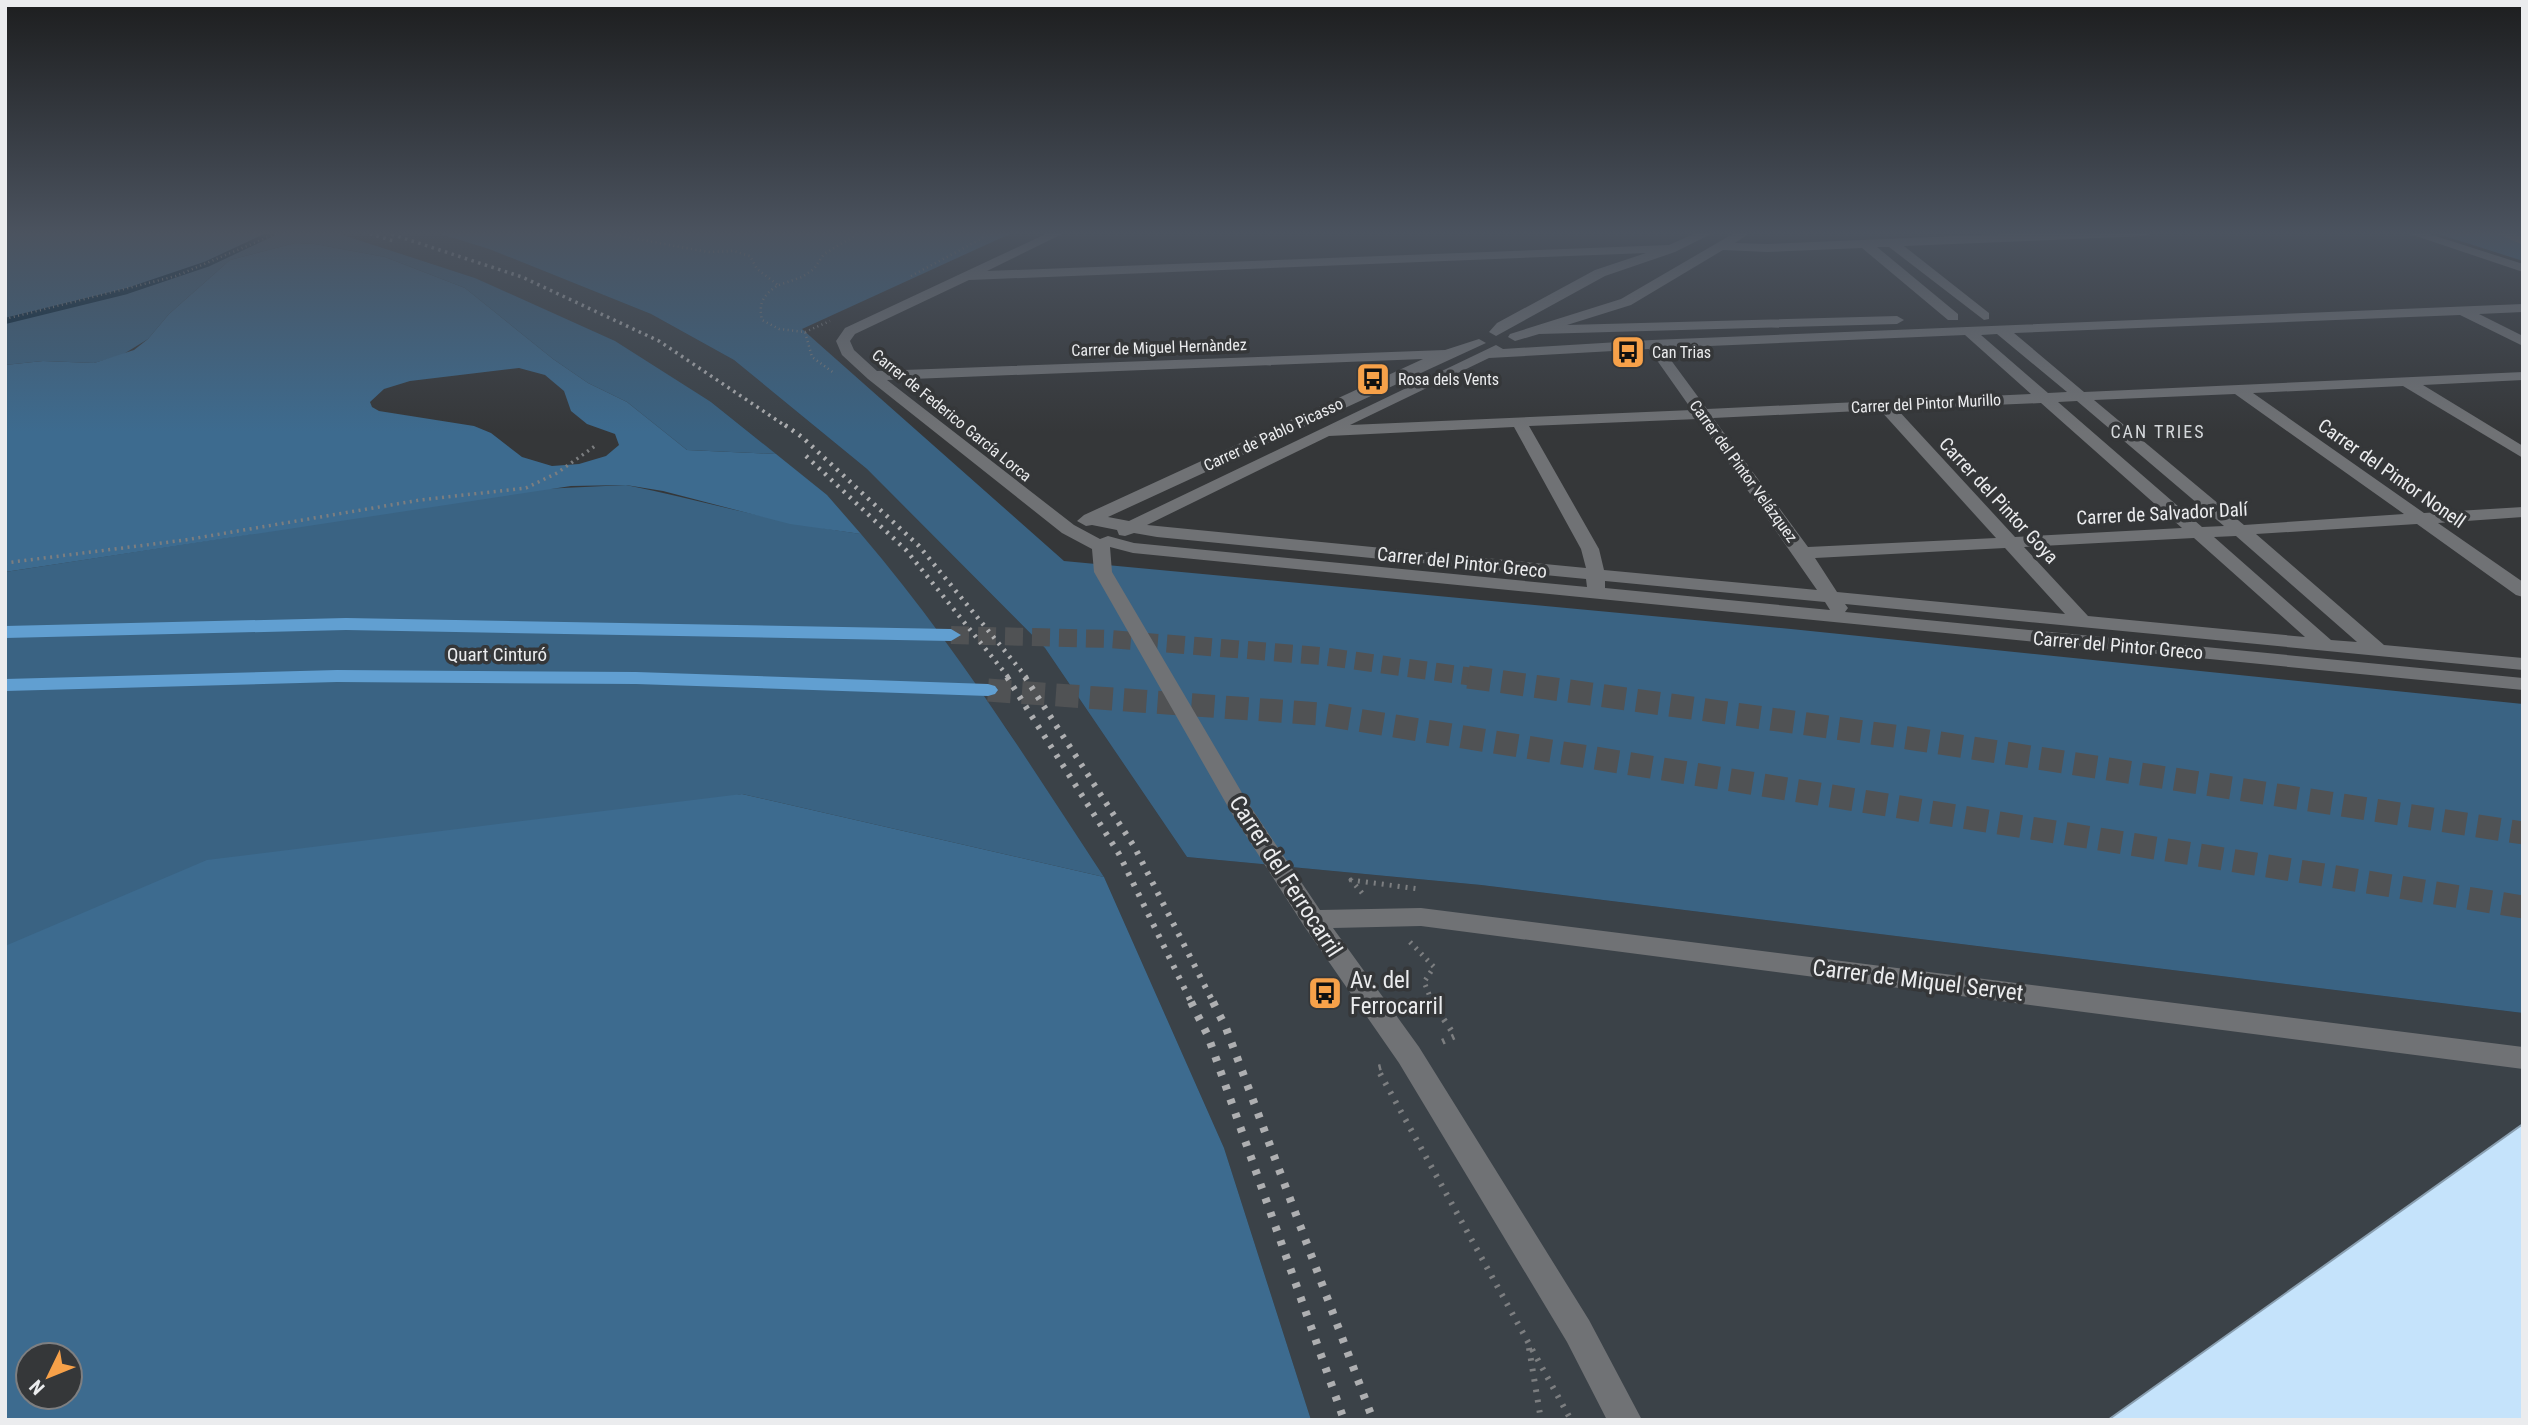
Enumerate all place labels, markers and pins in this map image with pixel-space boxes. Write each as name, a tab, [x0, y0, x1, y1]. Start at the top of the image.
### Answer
bus stop icon: Can Trias	[1609, 333, 1647, 371]
place label: Can Trias	[1652, 343, 1711, 362]
bus stop icon: Rosa dels Vents	[1354, 360, 1392, 398]
place label: Rosa dels Vents	[1398, 370, 1499, 389]
place label: Av. del Ferrocarril	[1350, 967, 1443, 1020]
bus stop icon: Av. del Ferrocarril	[1306, 974, 1344, 1012]

